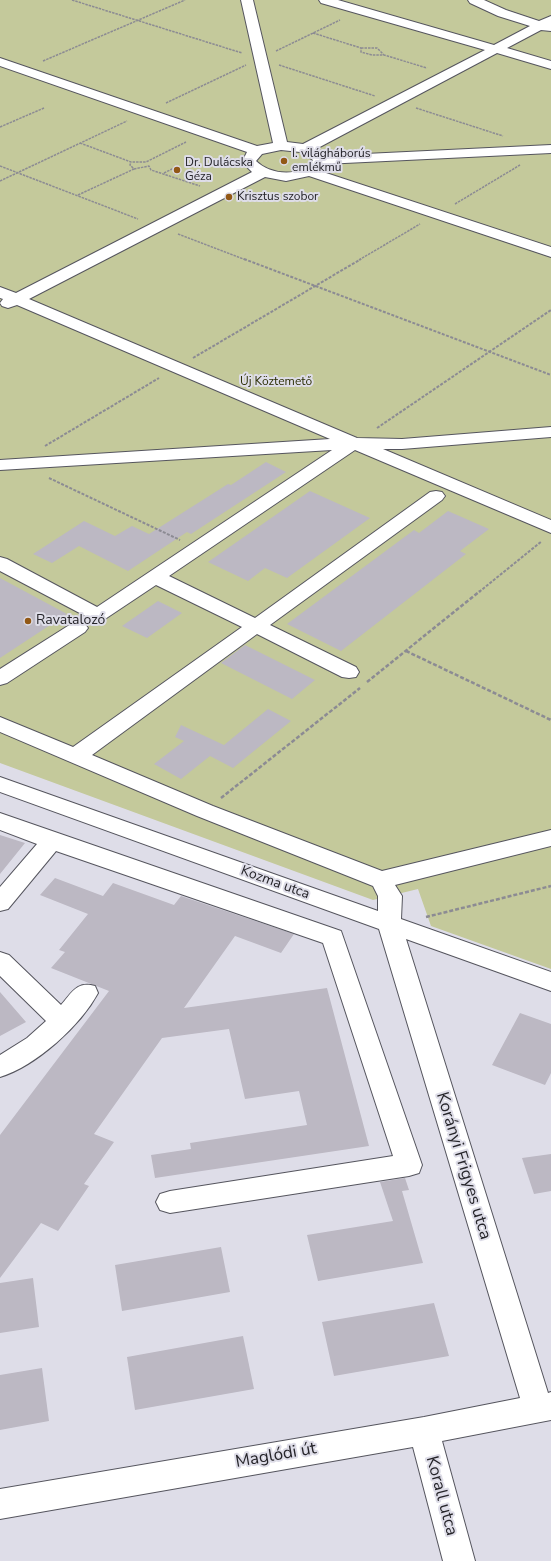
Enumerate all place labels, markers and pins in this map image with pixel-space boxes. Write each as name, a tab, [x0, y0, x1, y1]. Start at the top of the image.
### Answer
place label: I. világháborús emlékmű	[292, 147, 370, 175]
place label: Dr. Dulácska Géza	[185, 156, 253, 184]
marker: I. világháborús emlékmű	[279, 156, 289, 166]
marker: Dr. Dulácska Géza	[172, 165, 182, 175]
place label: Krisztus szobor	[237, 190, 318, 204]
marker: Krisztus szobor	[224, 192, 234, 202]
place label: Ravatalozó	[36, 613, 105, 629]
marker: Ravatalozó	[23, 616, 33, 626]

